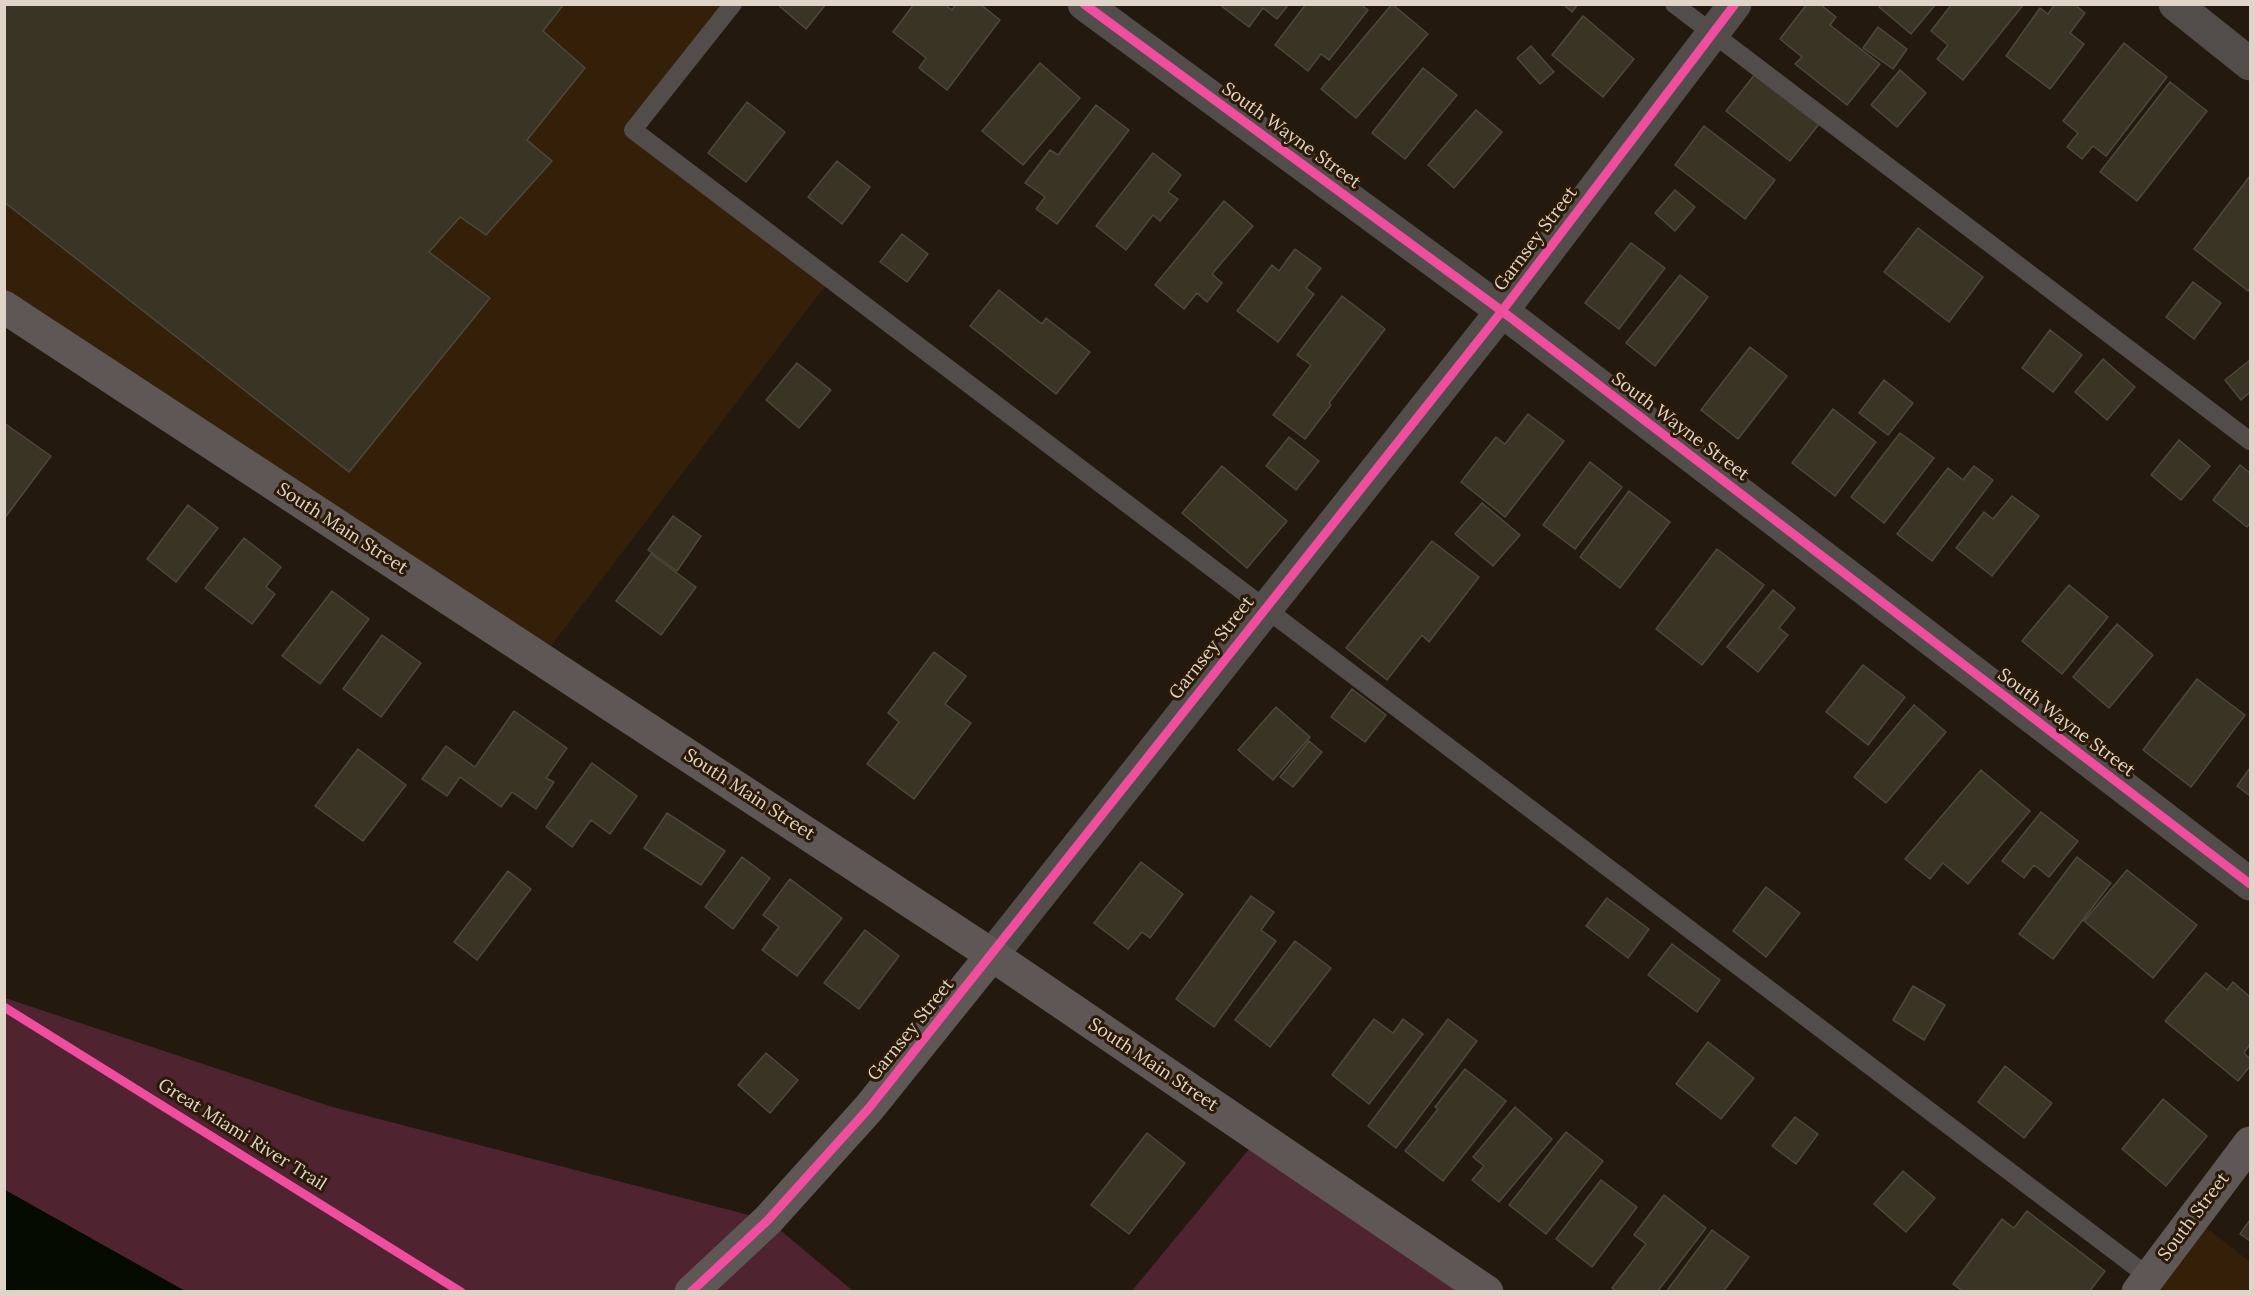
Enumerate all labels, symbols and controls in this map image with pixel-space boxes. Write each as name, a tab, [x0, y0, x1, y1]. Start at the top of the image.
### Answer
street label: South Wayne Street	[1217, 78, 1365, 194]
street label: Garnsey Street	[1490, 183, 1582, 295]
street label: South Wayne Street	[1607, 368, 1753, 486]
street label: South Main Street	[273, 479, 411, 579]
street label: Garnsey Street	[1165, 592, 1259, 704]
street label: South Wayne Street	[1993, 664, 2139, 782]
street label: South Main Street	[680, 745, 818, 845]
street label: Garnsey Street	[863, 975, 959, 1085]
street label: South Main Street	[1084, 1014, 1222, 1116]
street label: Great Miami River Trail	[154, 1074, 330, 1196]
street label: South Street	[2154, 1169, 2234, 1265]

